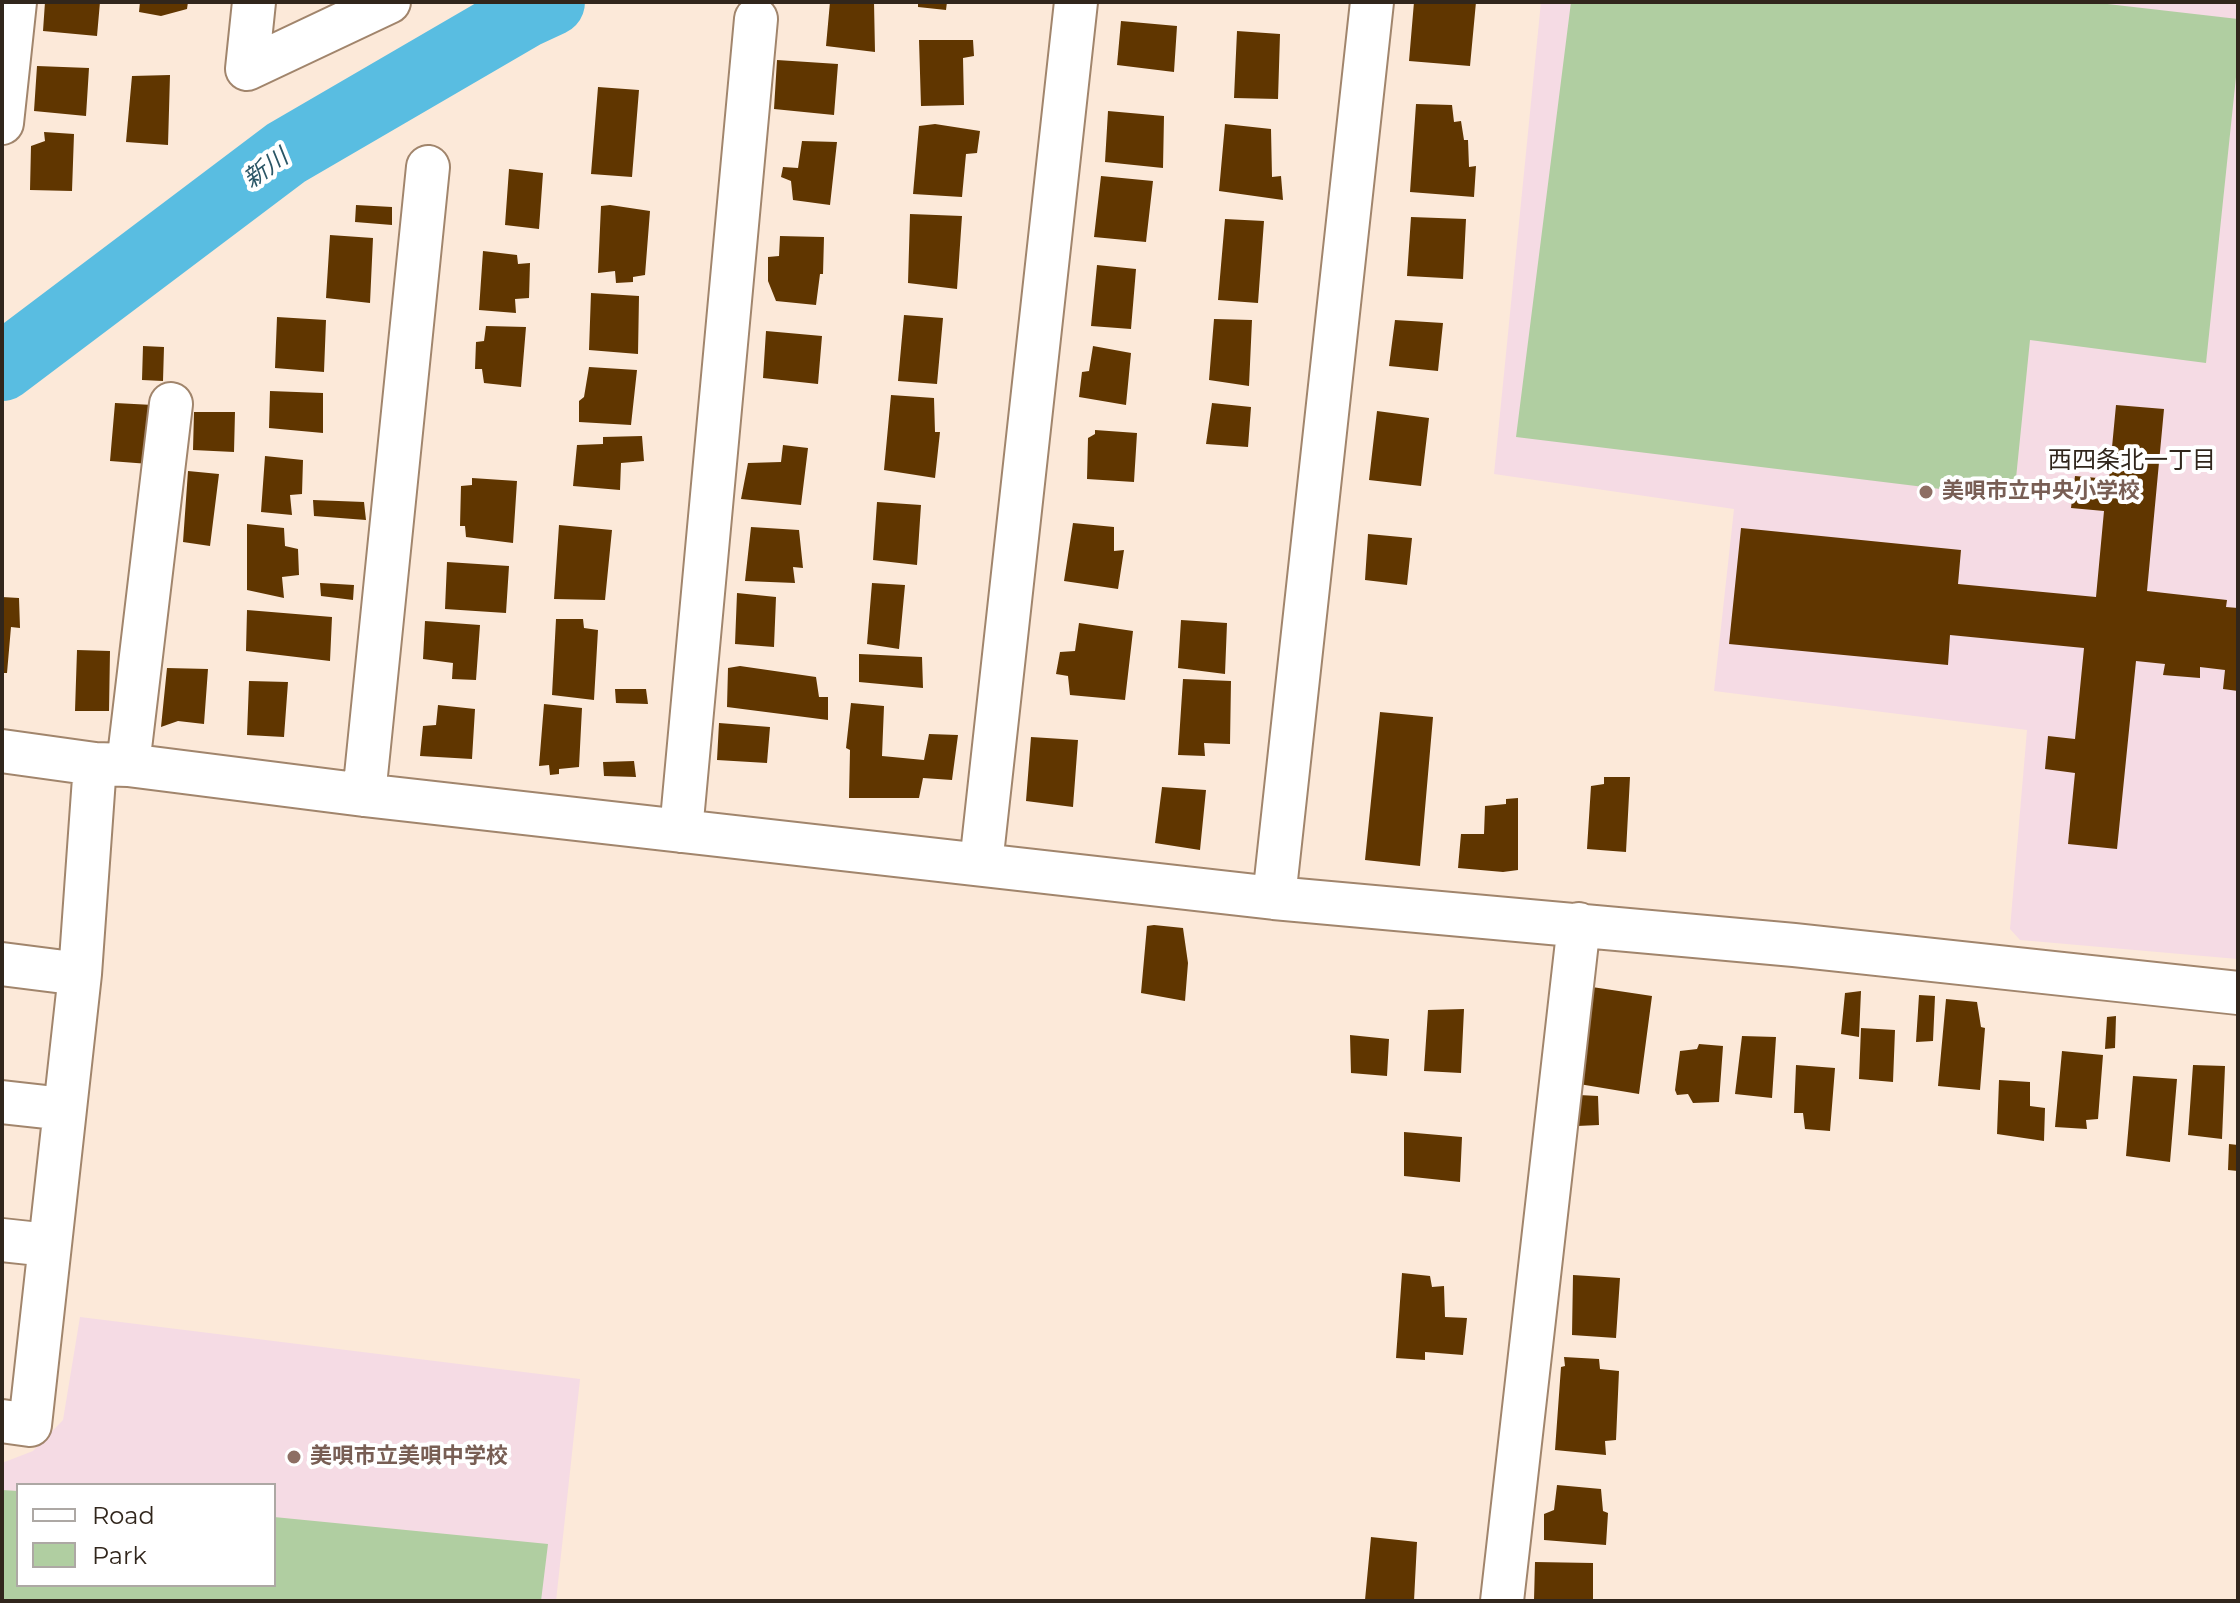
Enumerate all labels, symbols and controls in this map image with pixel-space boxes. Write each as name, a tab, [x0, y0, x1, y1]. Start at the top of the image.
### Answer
water label: 新川	[238, 143, 294, 195]
district label: 西四条北一丁目	[2048, 447, 2216, 475]
place label: 美唄市立中央小学校	[1942, 479, 2140, 505]
marker: 美唄市立中央小学校	[1917, 483, 1935, 501]
place label: 美唄市立美唄中学校	[310, 1444, 508, 1470]
marker: 美唄市立美唄中学校	[285, 1448, 303, 1466]
legend	[16, 1483, 276, 1587]
text: Road	[92, 1501, 155, 1530]
text: Park	[92, 1541, 147, 1570]

